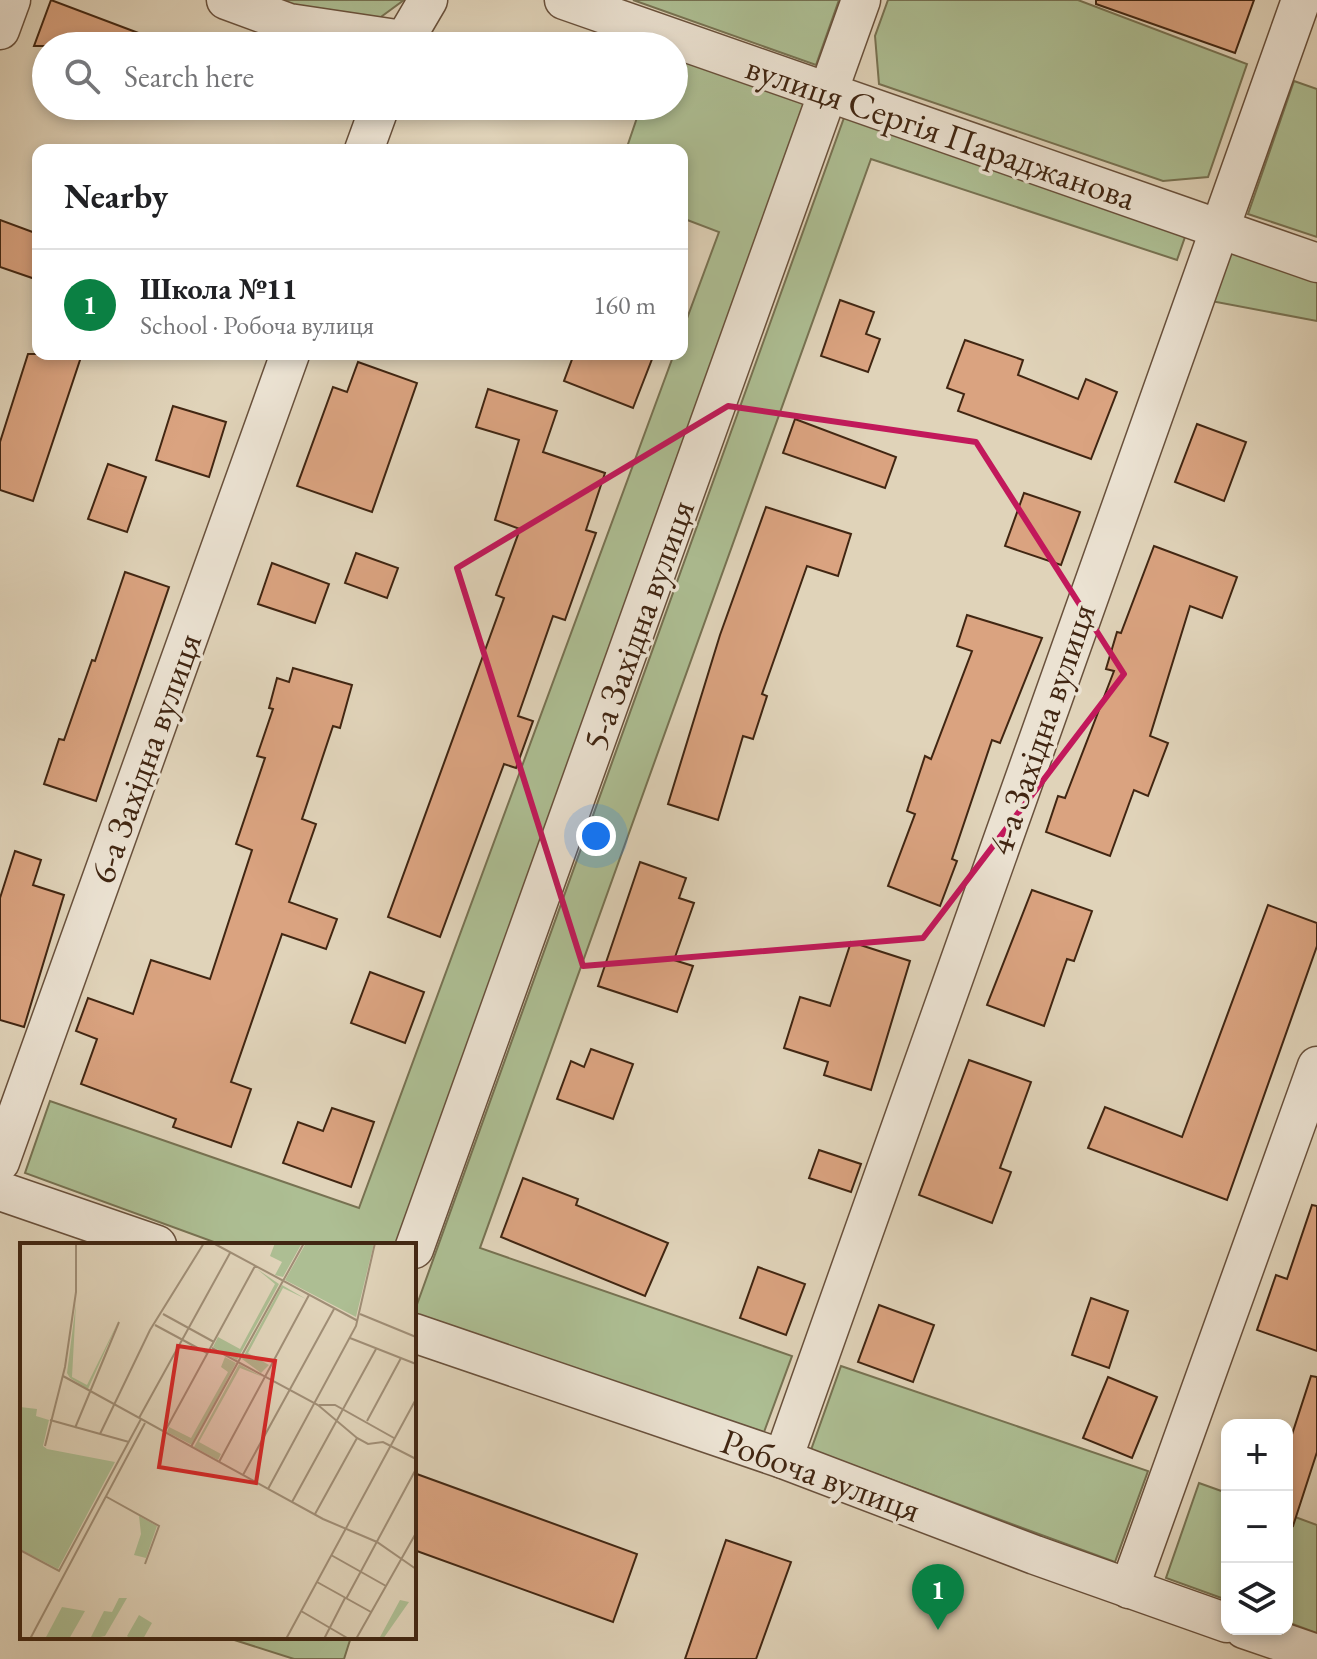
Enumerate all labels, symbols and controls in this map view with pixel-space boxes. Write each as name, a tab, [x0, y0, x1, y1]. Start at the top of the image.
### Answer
search box	[32, 32, 688, 120]
street label: вулиця Сергія Параджанова	[740, 43, 1143, 221]
icon: search	[60, 54, 104, 98]
text: Search here	[124, 57, 254, 96]
text: Nearby	[64, 174, 168, 218]
text: Школа №11	[140, 269, 297, 308]
text: 1	[83, 288, 97, 322]
text: 160 m	[593, 288, 656, 322]
text: School · Робоча вулиця	[140, 308, 374, 342]
street label: 5-а Західна вулиця	[571, 493, 705, 757]
street label: 4-а Західна вулиця	[976, 597, 1106, 861]
street label: 6-а Західна вулиця	[78, 626, 212, 890]
your location	[576, 816, 616, 856]
inset map	[20, 1243, 416, 1639]
street label: Робоча вулиця	[715, 1417, 927, 1533]
map controls	[1221, 1419, 1293, 1635]
button: +	[1221, 1419, 1293, 1491]
button: −	[1221, 1491, 1293, 1563]
button: layers	[1221, 1563, 1293, 1635]
pin: 1	[912, 1564, 964, 1630]

